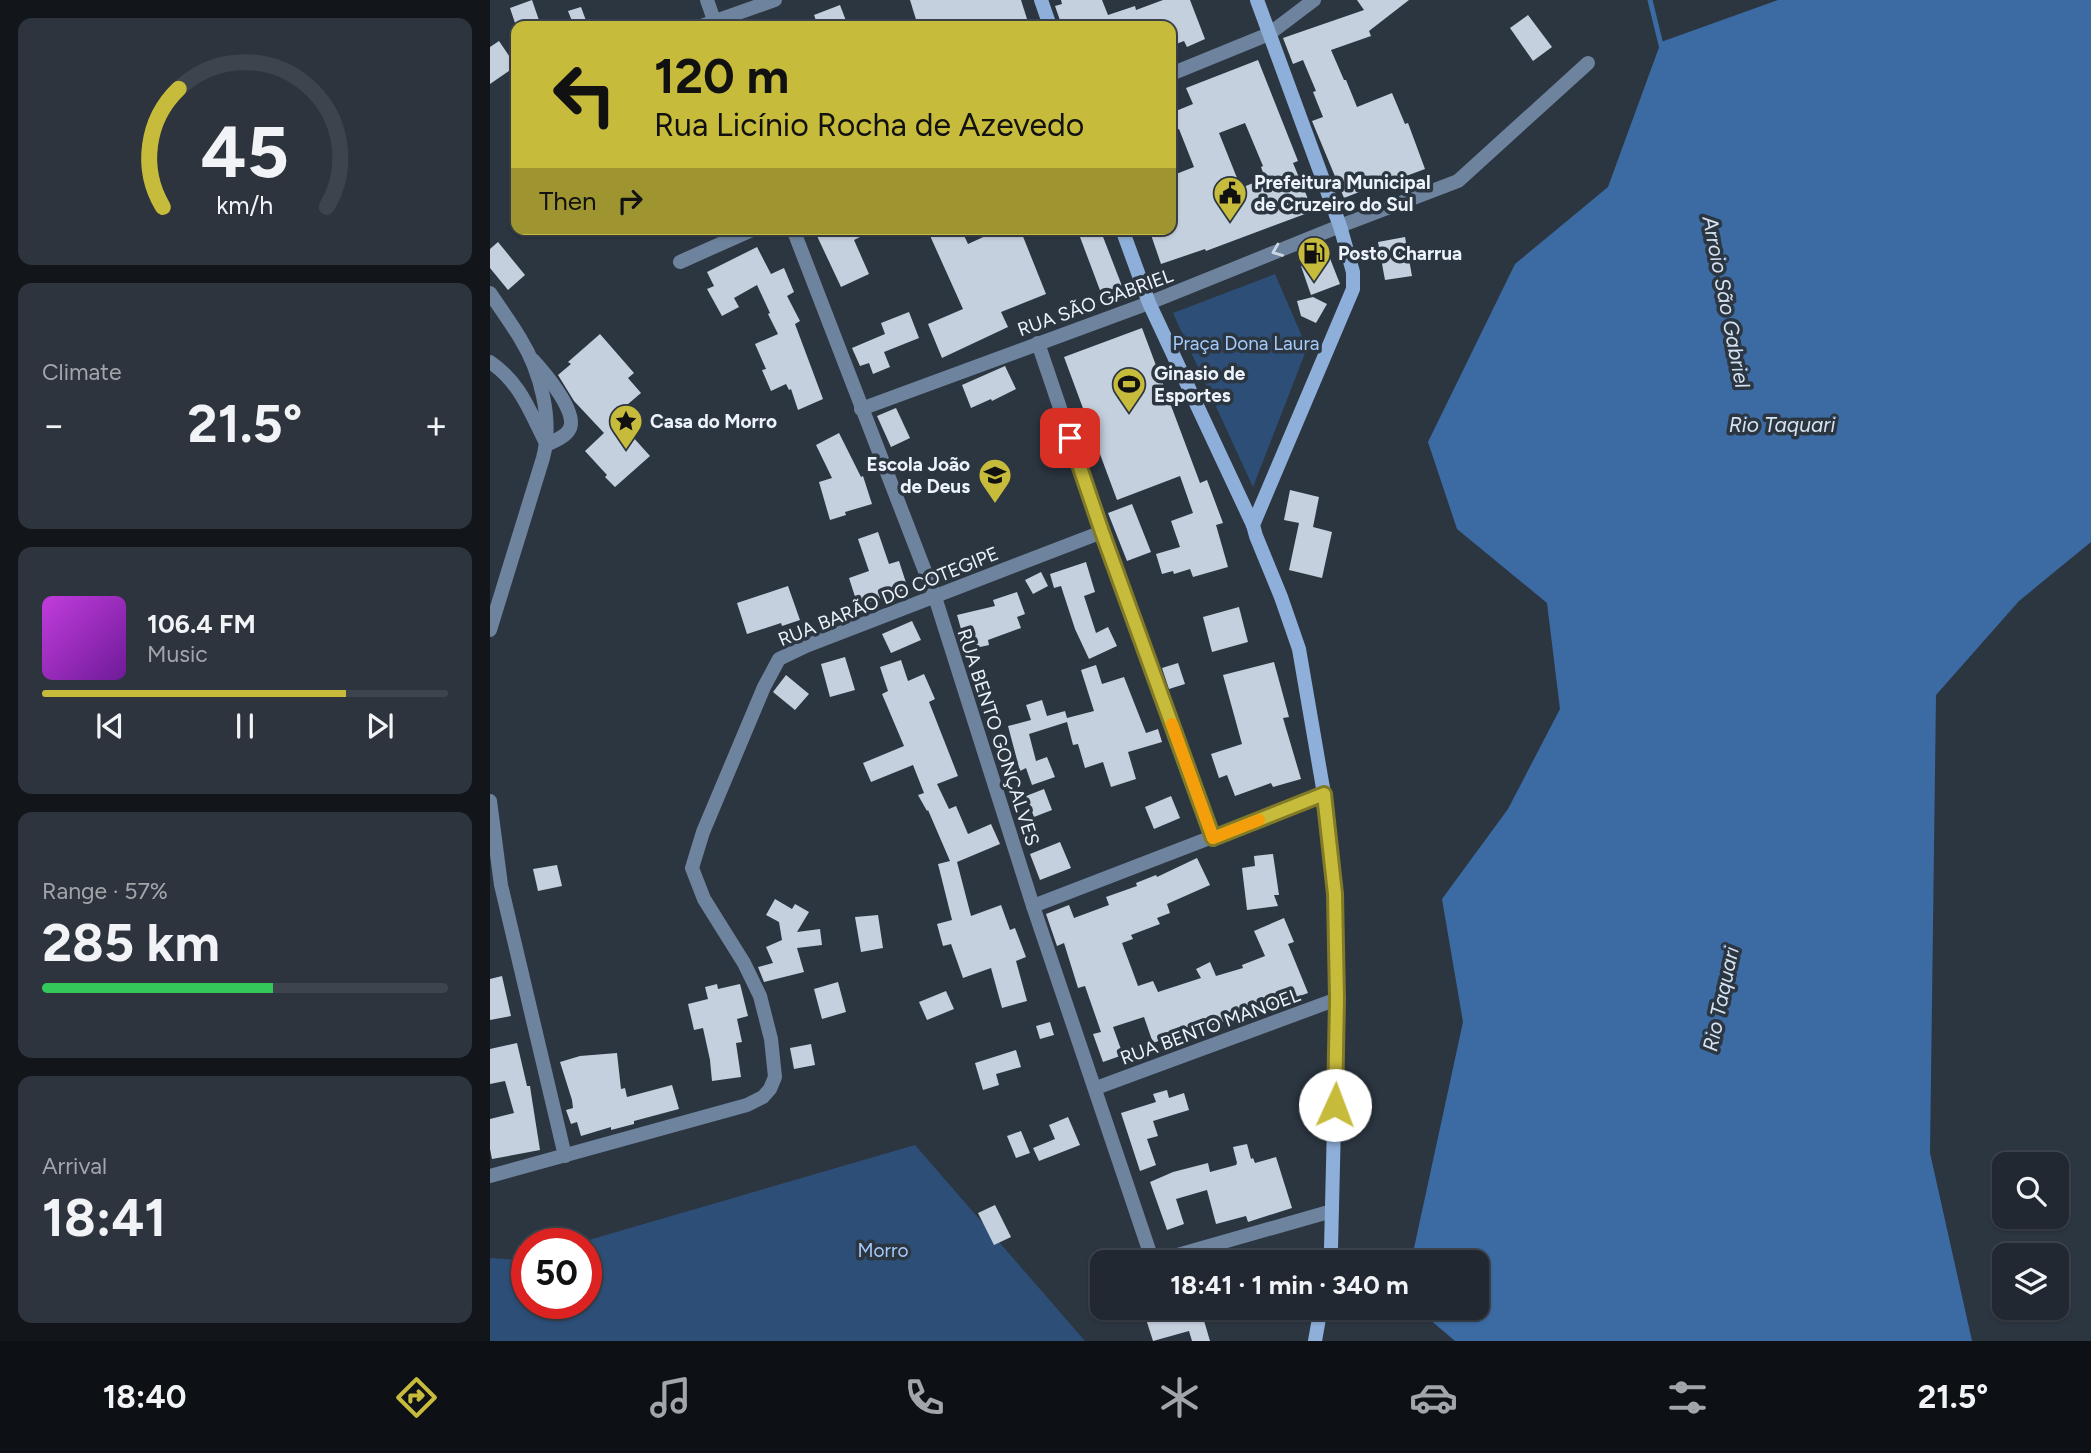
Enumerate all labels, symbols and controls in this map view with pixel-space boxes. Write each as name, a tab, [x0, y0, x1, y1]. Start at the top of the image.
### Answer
text: 120 m	[654, 46, 789, 105]
icon: left	[539, 49, 630, 140]
text: Rua Licínio Rocha de Azevedo	[654, 106, 1084, 144]
text: 45	[201, 109, 289, 196]
place label: Prefeitura Municipal de Cruzeiro do Sul	[1254, 171, 1431, 216]
public building icon: Prefeitura Municipal de Cruzeiro do Sul	[1211, 174, 1249, 223]
icon: right	[611, 182, 649, 220]
text: Then	[539, 185, 597, 217]
text: km/h	[216, 190, 274, 220]
water label: Arroio São Gabriel	[1697, 213, 1755, 390]
fuel station icon: Posto Charrua	[1295, 234, 1333, 283]
place label: Posto Charrua	[1338, 242, 1462, 265]
one-way arrow	[1271, 243, 1283, 257]
street label: RUA SÃO GABRIEL	[1014, 264, 1176, 341]
park label: Praça Dona Laura	[1172, 332, 1320, 355]
text: Climate	[42, 358, 121, 386]
place label: Ginasio de Esportes	[1154, 362, 1246, 407]
sports icon: Ginasio de Esportes	[1110, 365, 1148, 414]
text: 21.5°	[188, 393, 302, 455]
text: −	[42, 402, 66, 448]
text: +	[424, 402, 448, 448]
place icon: Casa do Morro	[607, 402, 645, 451]
pin	[1040, 408, 1100, 468]
place label: Casa do Morro	[650, 410, 777, 433]
water label: Rio Taquari	[1729, 412, 1835, 437]
icon: arrive	[1051, 419, 1089, 457]
place label: Escola João de Deus	[867, 453, 970, 498]
school or university icon: Escola João de Deus	[976, 456, 1014, 505]
street label: RUA BARÃO DO COTEGIPE	[775, 542, 1002, 651]
text: 106.4 FM	[147, 608, 256, 640]
street label: RUA BENTO GONÇALVES	[953, 626, 1045, 849]
text: Music	[147, 640, 208, 668]
icon: previous	[91, 707, 129, 745]
icon: pause	[226, 707, 264, 745]
icon: next	[361, 707, 399, 745]
text: Range · 57%	[42, 877, 168, 905]
text: 285 km	[42, 912, 220, 974]
water label: Rio Taquari	[1697, 944, 1744, 1054]
street label: RUA BENTO MANOEL	[1117, 983, 1303, 1070]
position arrow	[1298, 1068, 1372, 1142]
text: Arrival	[42, 1152, 107, 1180]
map controls	[1992, 1152, 2069, 1320]
button: search	[1992, 1152, 2069, 1229]
text: 18:41	[42, 1187, 166, 1249]
speed limit sign: 50	[511, 1228, 602, 1319]
park label: Morro	[858, 1239, 908, 1262]
button: layers	[1992, 1243, 2069, 1320]
text: 18:41 · 1 min · 340 m	[1170, 1269, 1409, 1301]
icon: directions	[392, 1373, 441, 1422]
icon: music	[646, 1373, 695, 1422]
icon: phone	[900, 1373, 949, 1422]
icon: climate	[1155, 1373, 1204, 1422]
icon: car	[1409, 1373, 1458, 1422]
icon: filters	[1663, 1373, 1712, 1422]
text: 18:40	[103, 1378, 186, 1416]
text: 21.5°	[1918, 1378, 1988, 1416]

